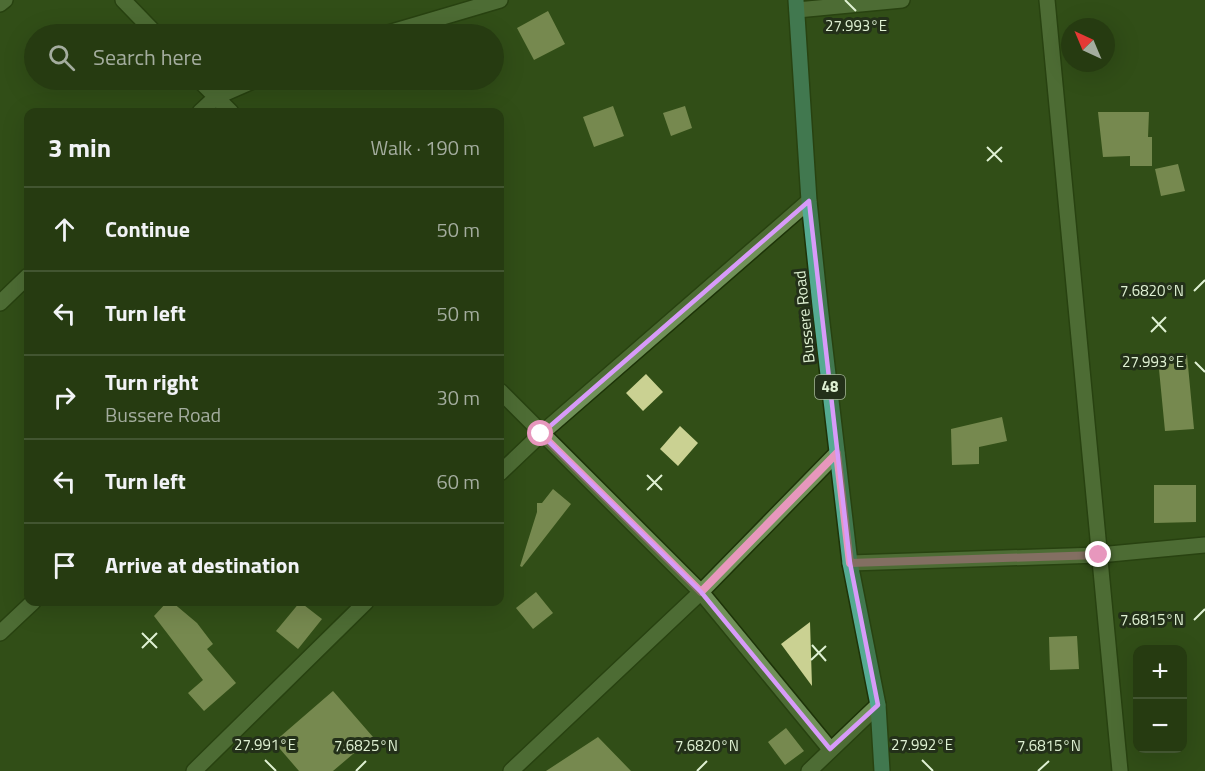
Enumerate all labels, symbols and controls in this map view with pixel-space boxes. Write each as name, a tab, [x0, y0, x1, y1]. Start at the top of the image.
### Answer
text: 27.993°E	[825, 14, 887, 37]
north arrow	[1061, 18, 1115, 72]
search box	[24, 24, 504, 90]
text: Search here	[93, 40, 202, 74]
icon: search	[45, 41, 78, 74]
text: 3 min	[48, 128, 111, 167]
text: Walk · 190 m	[371, 132, 480, 163]
text: Continue	[105, 212, 190, 246]
icon: ahead	[48, 213, 81, 246]
text: 50 m	[436, 214, 480, 245]
street label: Bussere Road	[787, 270, 821, 364]
text: 7.6820°N	[1120, 279, 1184, 302]
text: Turn left	[105, 296, 186, 330]
icon: left	[48, 297, 81, 330]
text: 50 m	[436, 298, 480, 329]
text: 27.993°E	[1122, 350, 1184, 373]
text: Turn right	[105, 365, 199, 399]
road number: 48	[815, 375, 845, 399]
icon: right	[48, 381, 81, 414]
text: 30 m	[436, 382, 480, 413]
text: Bussere Road	[105, 399, 221, 430]
route start	[527, 420, 553, 446]
text: Turn left	[105, 464, 186, 498]
icon: left	[48, 465, 81, 498]
text: 60 m	[436, 466, 480, 497]
route end	[1085, 541, 1111, 567]
text: Arrive at destination	[105, 548, 300, 582]
icon: arrive	[48, 549, 81, 582]
text: 7.6815°N	[1120, 608, 1184, 631]
map controls	[1133, 645, 1187, 753]
button: +	[1133, 645, 1187, 699]
button: −	[1133, 699, 1187, 753]
text: 27.991°E	[234, 733, 296, 756]
text: 27.992°E	[891, 733, 953, 756]
text: 7.6825°N	[334, 734, 398, 757]
text: 7.6820°N	[675, 734, 739, 757]
text: 7.6815°N	[1017, 734, 1081, 757]

